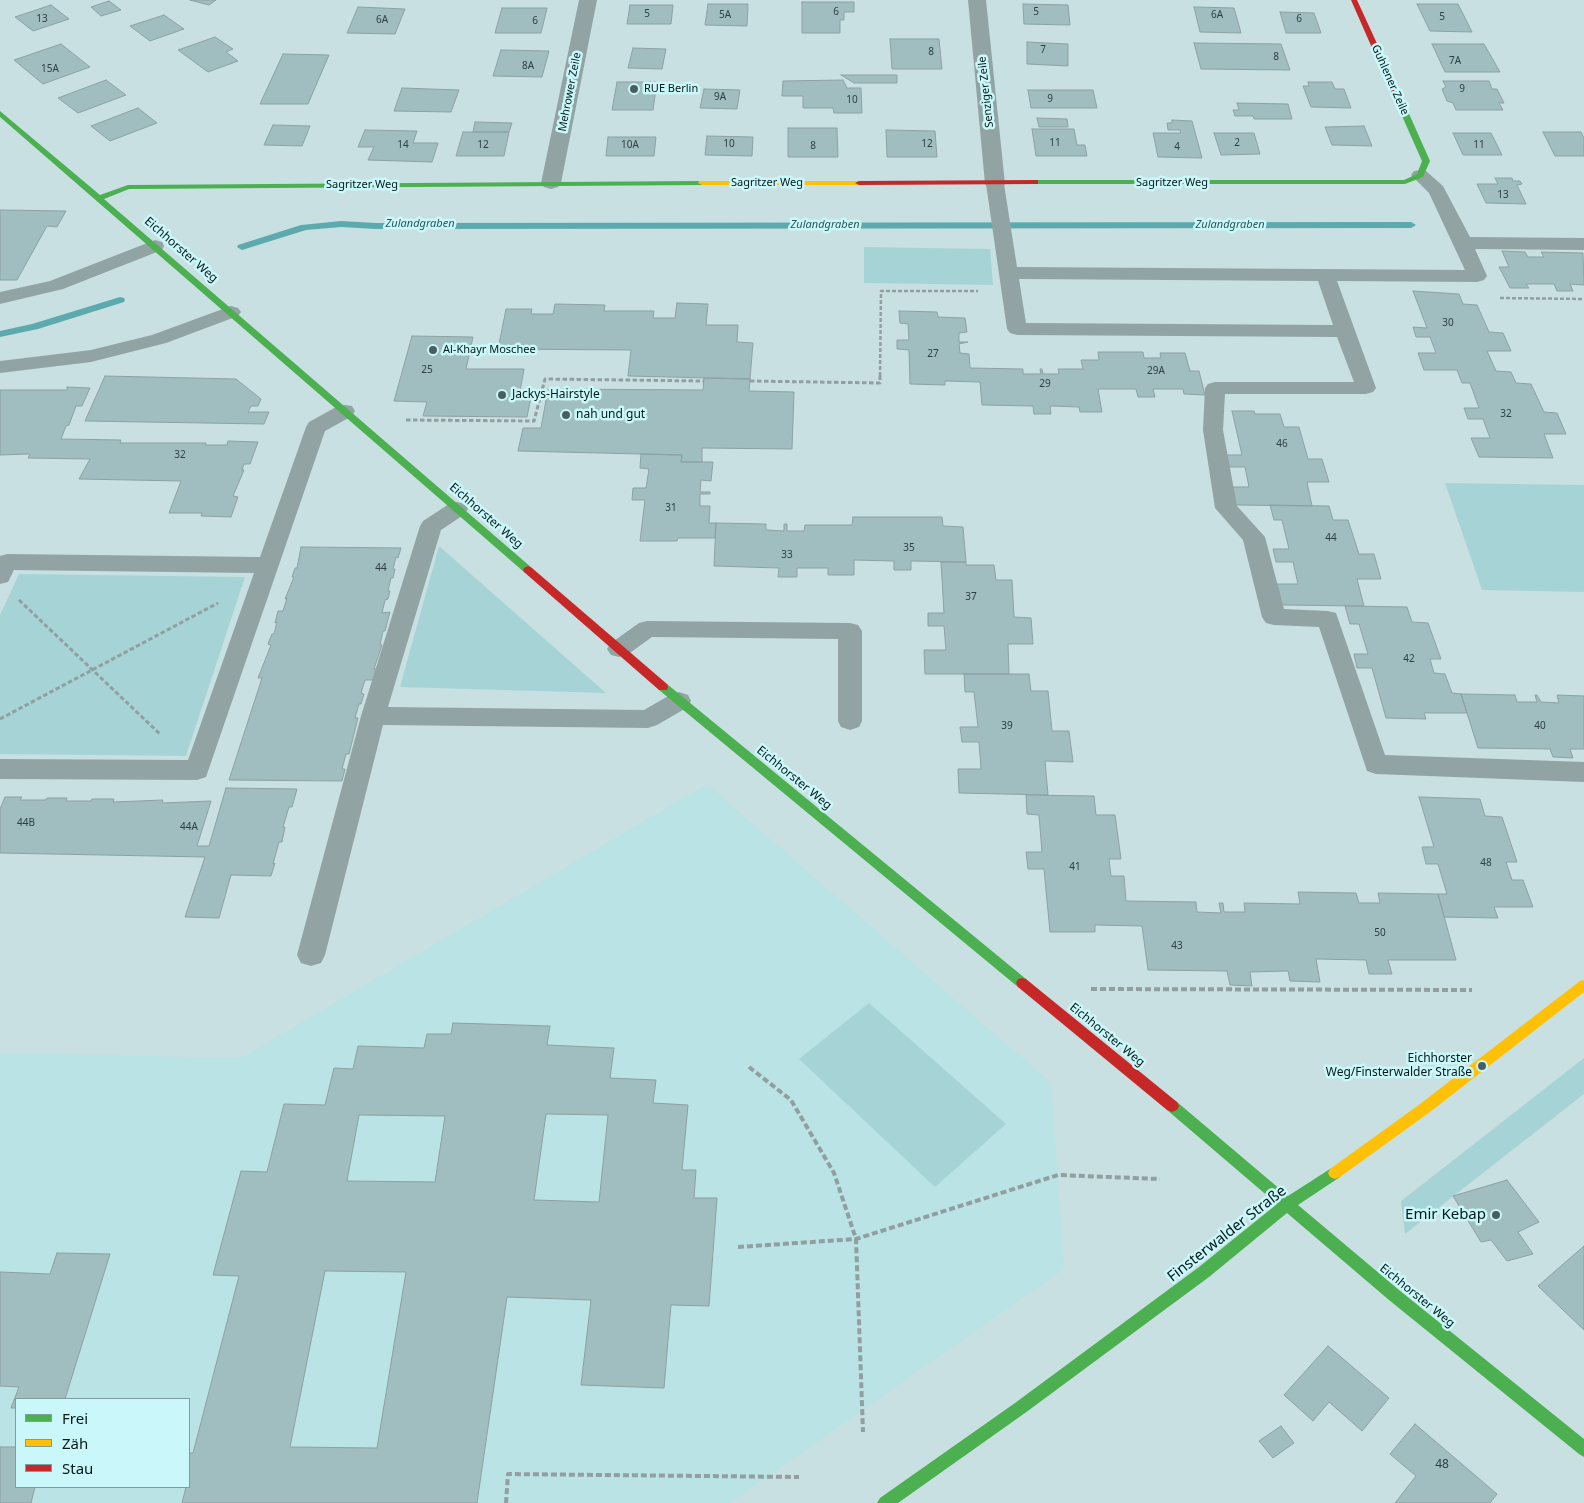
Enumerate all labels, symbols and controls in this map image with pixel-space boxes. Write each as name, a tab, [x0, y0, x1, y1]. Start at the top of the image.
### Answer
house number: 6	[833, 6, 839, 18]
house number: 5	[1033, 6, 1039, 18]
house number: 5	[644, 8, 650, 20]
house number: 5A	[719, 9, 731, 21]
house number: 6A	[1211, 9, 1223, 21]
house number: 5	[1439, 11, 1445, 23]
house number: 13	[36, 13, 48, 25]
house number: 6	[1296, 13, 1302, 25]
house number: 6A	[376, 14, 388, 26]
house number: 6	[532, 15, 538, 27]
street label: Guhlener Zeile	[1369, 43, 1411, 117]
house number: 7	[1040, 44, 1046, 56]
house number: 8	[928, 46, 934, 58]
street label: Mehrower Zeile	[556, 51, 584, 133]
house number: 8	[1273, 51, 1279, 63]
house number: 7A	[1449, 55, 1461, 67]
street label: Senziger Zeile	[976, 56, 996, 128]
house number: 8A	[522, 60, 534, 72]
house number: 15A	[41, 63, 59, 75]
place label: RUE Berlin	[644, 82, 698, 96]
marker: RUE Berlin	[628, 83, 640, 95]
house number: 9	[1459, 83, 1465, 95]
house number: 9A	[714, 91, 726, 103]
house number: 9	[1047, 93, 1053, 105]
house number: 10	[846, 94, 858, 106]
house number: 11	[1049, 137, 1061, 149]
house number: 2	[1234, 137, 1240, 149]
house number: 10	[723, 138, 735, 150]
house number: 12	[921, 138, 933, 150]
house number: 14	[397, 139, 409, 151]
house number: 12	[477, 139, 489, 151]
house number: 10A	[621, 139, 639, 151]
house number: 11	[1473, 139, 1485, 151]
house number: 8	[810, 140, 816, 152]
house number: 4	[1174, 141, 1180, 153]
street label: Sagritzer Weg	[731, 176, 803, 190]
street label: Sagritzer Weg	[1136, 176, 1208, 190]
street label: Sagritzer Weg	[326, 178, 398, 192]
house number: 13	[1497, 189, 1509, 201]
street label: Eichhorster Weg	[141, 214, 221, 286]
water label: Zulandgraben	[385, 217, 455, 231]
water label: Zulandgraben	[790, 218, 860, 232]
water label: Zulandgraben	[1195, 218, 1265, 232]
house number: 30	[1442, 317, 1454, 329]
place label: Al-Khayr Moschee	[443, 343, 536, 357]
marker: Al-Khayr Moschee	[427, 344, 439, 356]
house number: 27	[927, 348, 939, 360]
house number: 25	[421, 364, 433, 376]
house number: 29A	[1147, 365, 1165, 377]
house number: 29	[1039, 378, 1051, 390]
place label: Jackys-Hairstyle	[512, 388, 600, 402]
marker: Jackys-Hairstyle	[496, 389, 508, 401]
place label: nah und gut	[576, 408, 645, 422]
house number: 32	[1500, 408, 1512, 420]
marker: nah und gut	[560, 409, 572, 421]
house number: 46	[1276, 438, 1288, 450]
house number: 32	[174, 449, 186, 461]
street label: Eichhorster Weg	[446, 480, 526, 552]
house number: 31	[665, 502, 677, 514]
house number: 44	[1325, 532, 1337, 544]
house number: 35	[903, 542, 915, 554]
house number: 33	[781, 549, 793, 561]
house number: 44	[375, 562, 387, 574]
house number: 37	[965, 591, 977, 603]
house number: 42	[1403, 653, 1415, 665]
house number: 39	[1001, 720, 1013, 732]
house number: 40	[1534, 720, 1546, 732]
street label: Eichhorster Weg	[753, 743, 835, 813]
house number: 44B	[17, 817, 35, 829]
house number: 44A	[180, 821, 198, 833]
house number: 48	[1480, 857, 1492, 869]
house number: 41	[1069, 861, 1081, 873]
house number: 50	[1374, 927, 1386, 939]
house number: 43	[1171, 940, 1183, 952]
street label: Eichhorster Weg	[1066, 1000, 1148, 1070]
place label: Eichhorster Weg/Finsterwalder Straße	[1326, 1052, 1472, 1080]
marker: Eichhorster Weg/Finsterwalder Straße	[1476, 1060, 1488, 1072]
street label: Finsterwalder Straße	[1164, 1182, 1290, 1286]
place label: Emir Kebap	[1405, 1206, 1486, 1224]
marker: Emir Kebap	[1490, 1209, 1502, 1221]
street label: Eichhorster Weg	[1376, 1261, 1458, 1331]
legend	[15, 1398, 190, 1488]
text: Frei	[62, 1408, 88, 1428]
text: Zäh	[62, 1433, 88, 1453]
text: Stau	[62, 1458, 93, 1478]
house number: 48	[1435, 1458, 1449, 1472]

